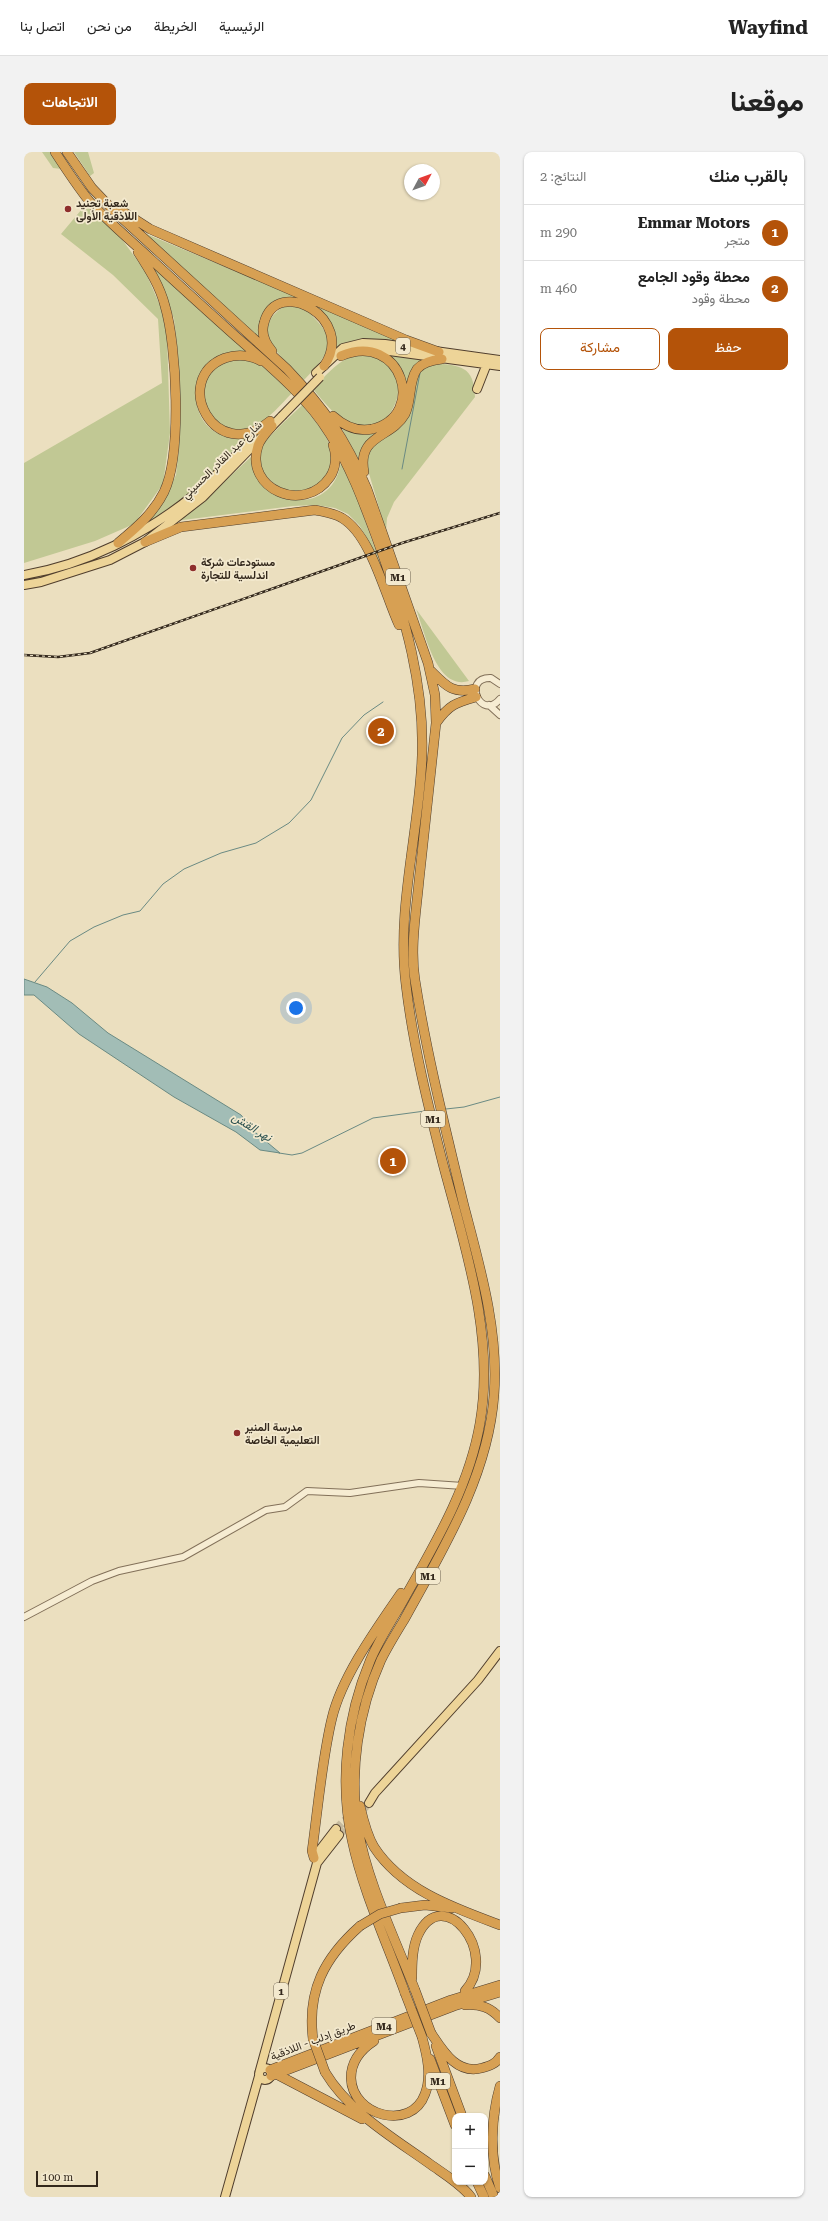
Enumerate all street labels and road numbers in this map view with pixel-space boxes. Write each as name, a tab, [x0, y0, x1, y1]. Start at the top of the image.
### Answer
road number: 4	[396, 338, 410, 354]
street label: شارع عبد القادر الحسيني	[179, 418, 267, 504]
road number: M1	[386, 569, 410, 585]
road number: M1	[421, 1111, 445, 1127]
road number: M1	[416, 1568, 440, 1584]
road number: 1	[274, 1983, 288, 1999]
road number: M4	[372, 2018, 396, 2034]
street label: طريق إدلب - اللاذقية	[269, 2019, 357, 2063]
road number: M1	[426, 2073, 450, 2089]

